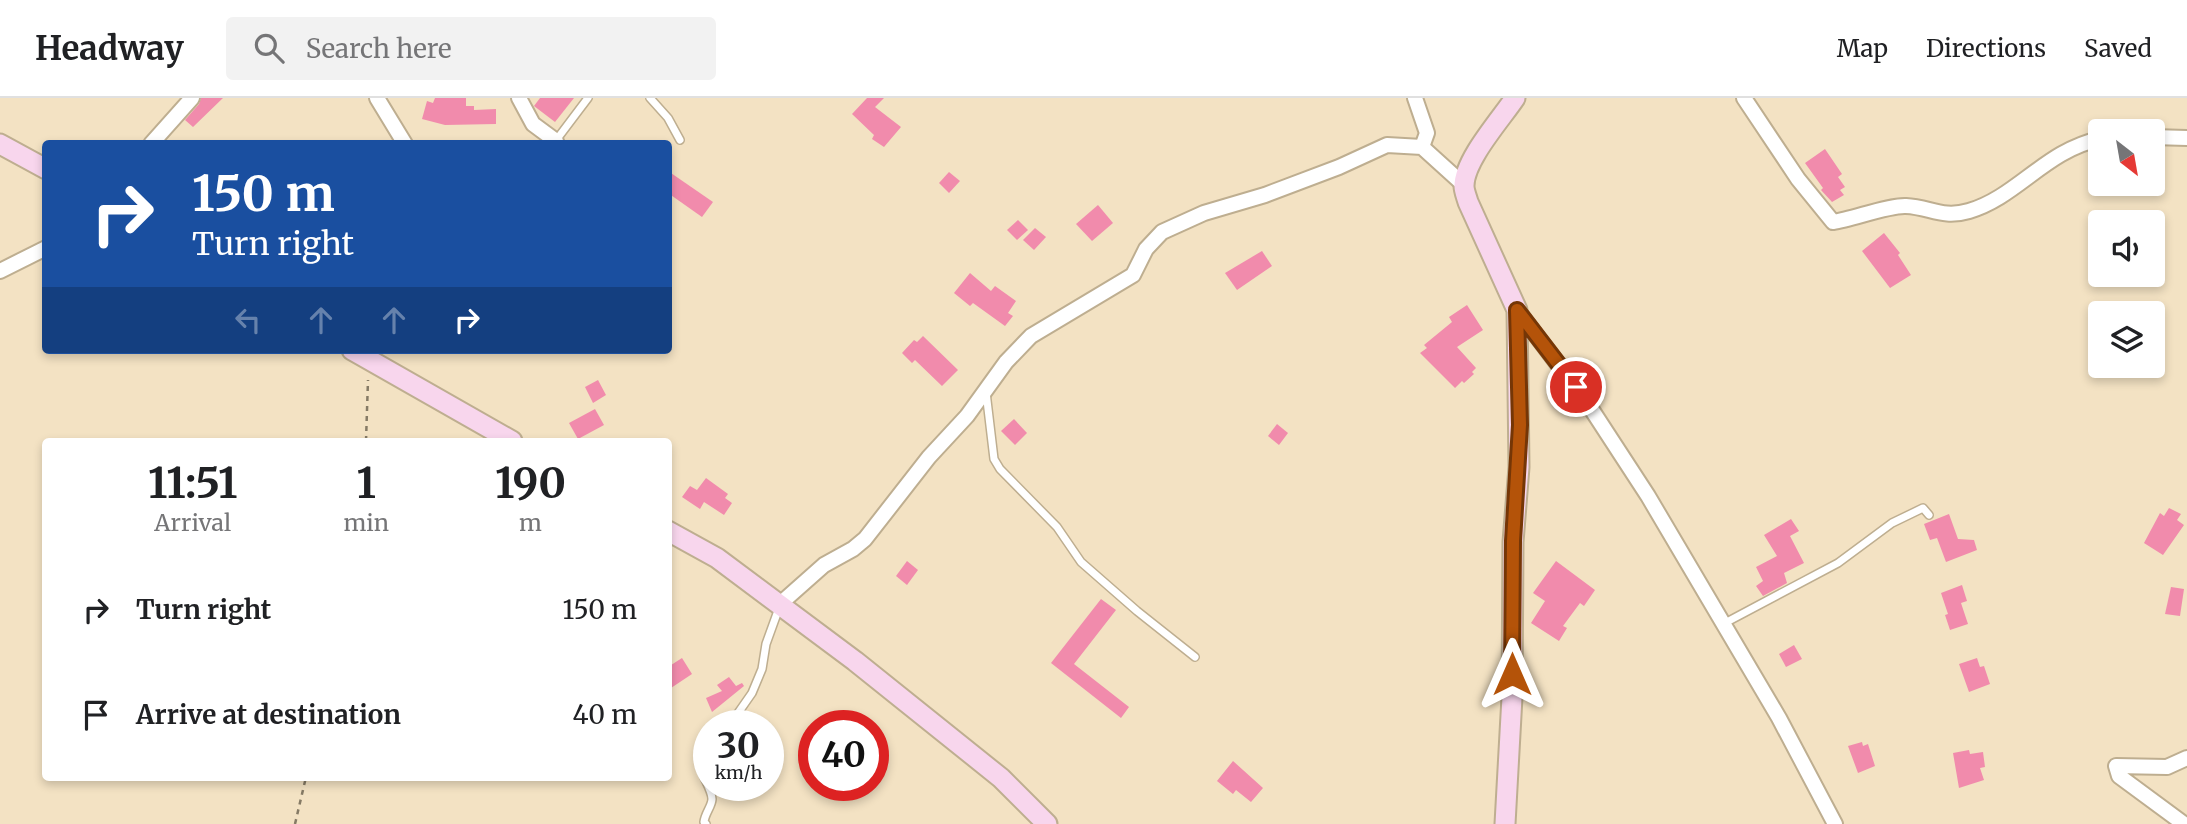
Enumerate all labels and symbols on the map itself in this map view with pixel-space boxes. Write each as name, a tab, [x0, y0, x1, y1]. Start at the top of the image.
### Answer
north arrow	[2088, 119, 2165, 196]
pin	[1546, 357, 1606, 417]
position arrow	[1475, 637, 1549, 711]
speed limit sign: 40	[798, 710, 889, 801]

